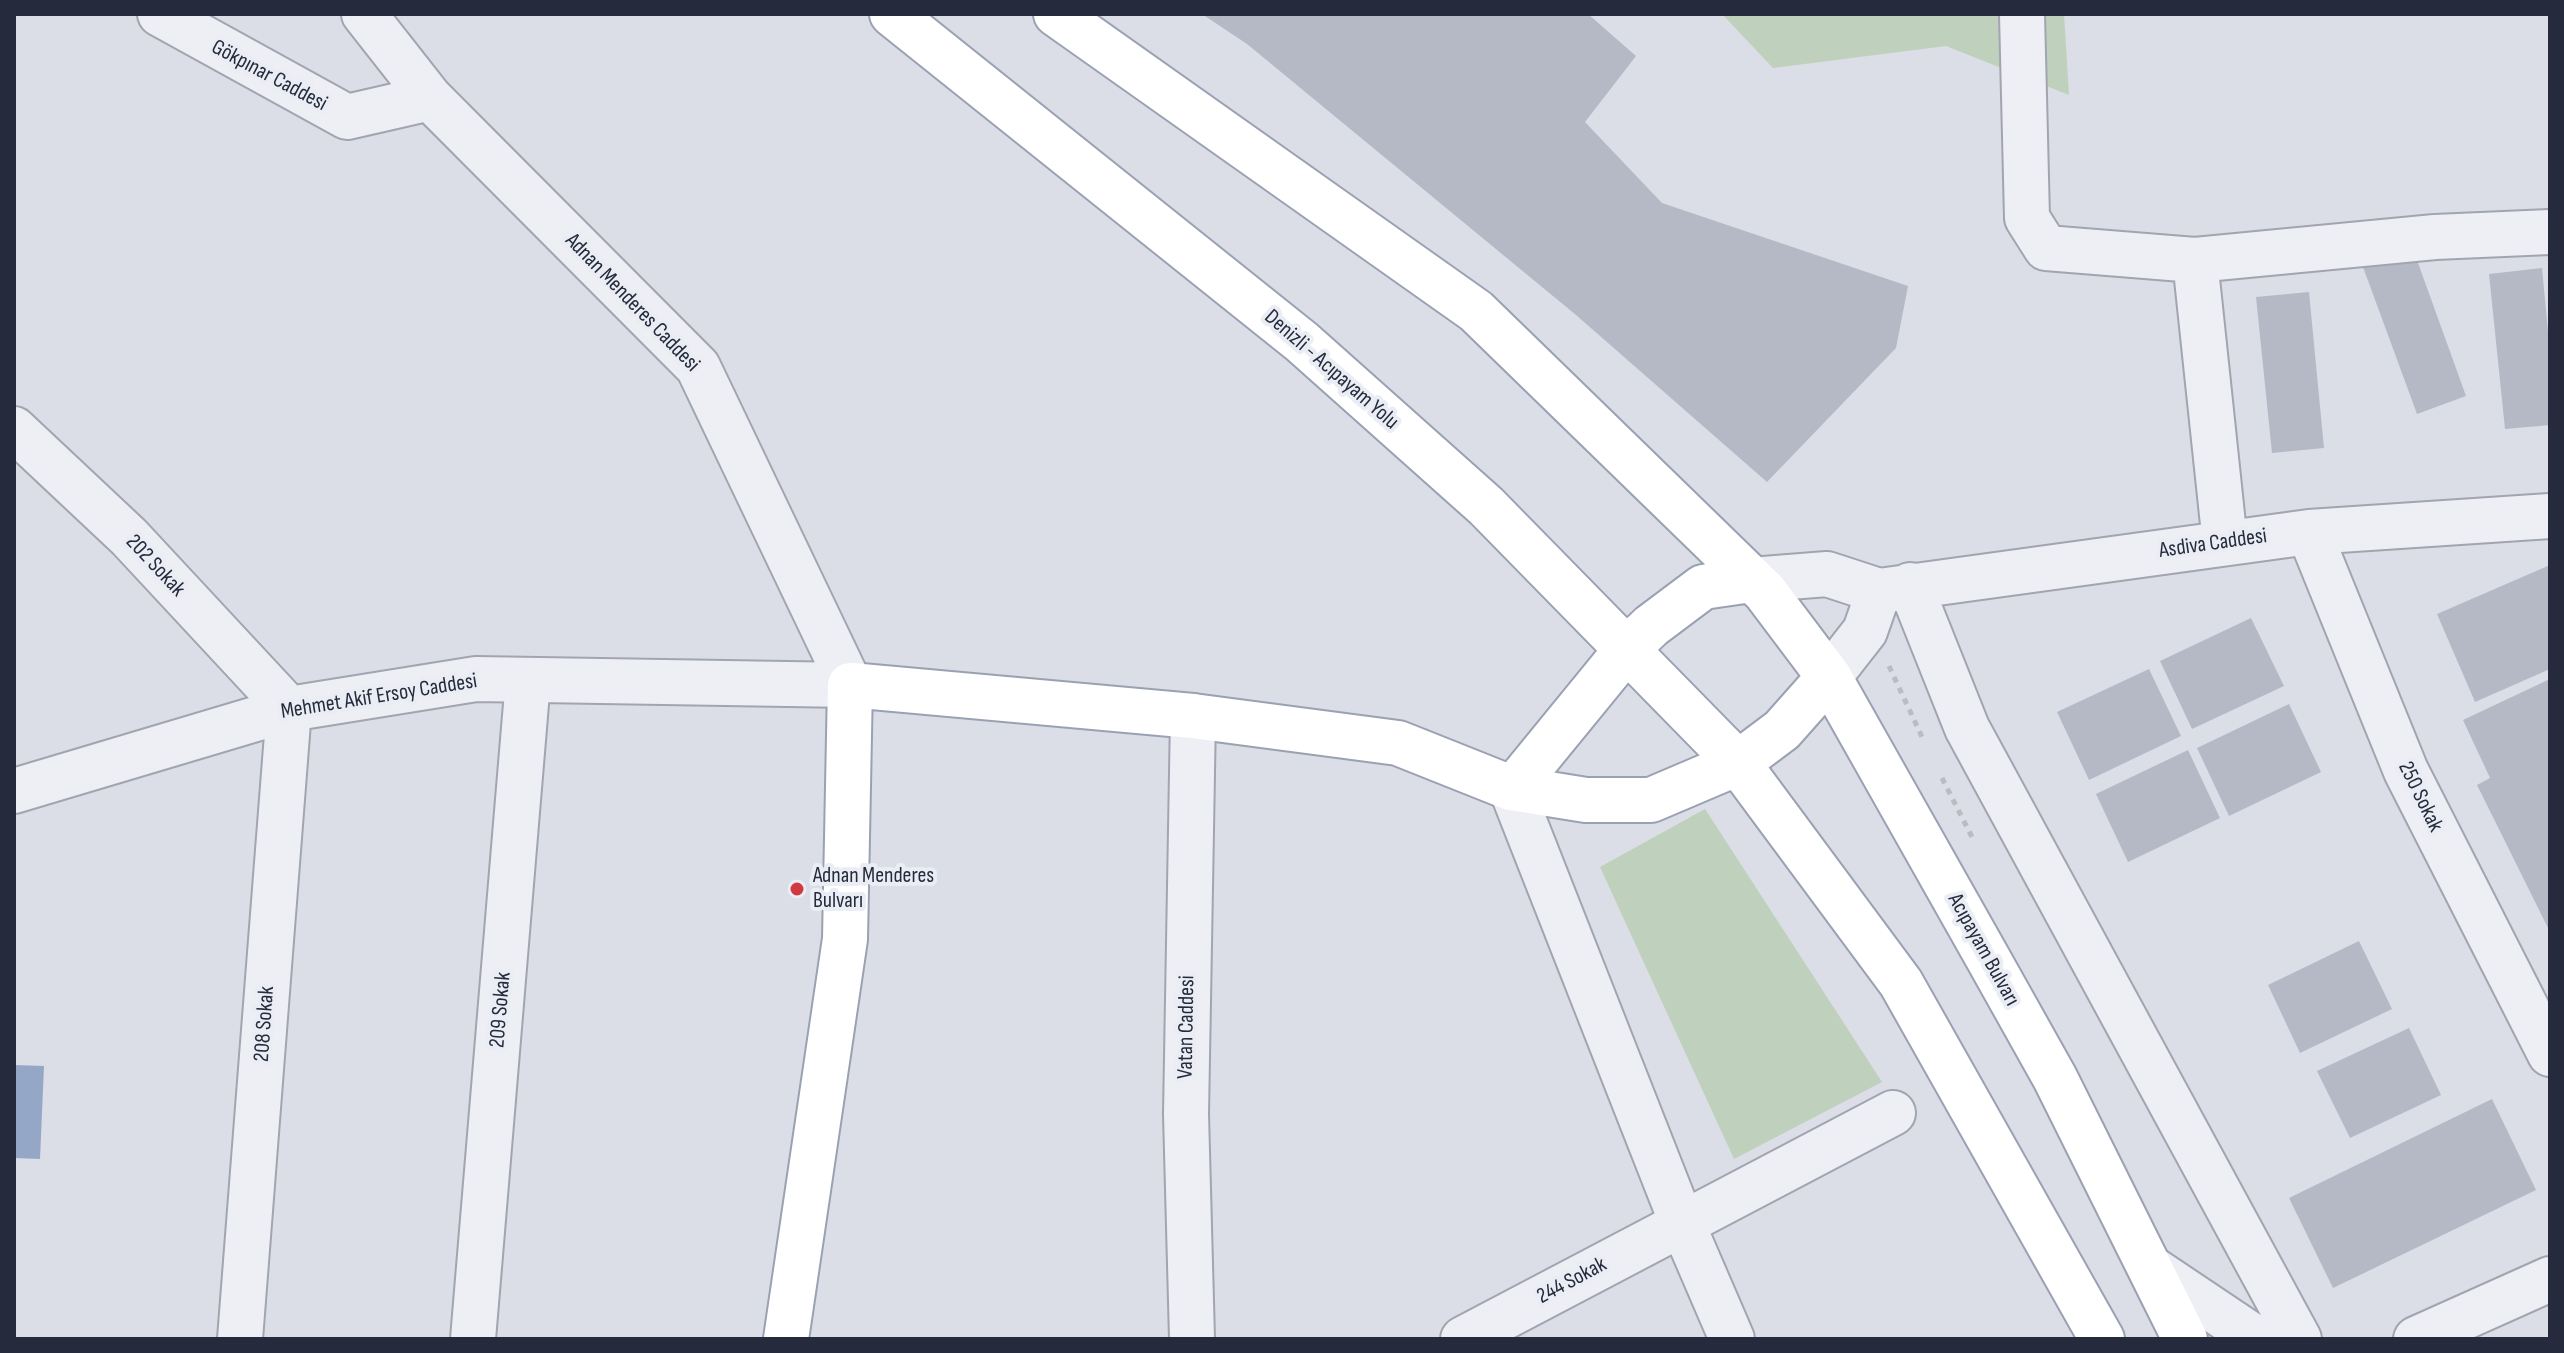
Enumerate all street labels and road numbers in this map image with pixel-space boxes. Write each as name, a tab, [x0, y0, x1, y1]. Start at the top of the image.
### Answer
street label: Gökpınar Caddesi	[207, 34, 331, 118]
street label: Adnan Menderes Caddesi	[559, 228, 705, 378]
street label: Denizli - Acıpayam Yolu	[1258, 304, 1404, 436]
street label: Asdiva Caddesi	[2157, 523, 2269, 565]
street label: 202 Sokak	[120, 529, 190, 603]
street label: Mehmet Akif Ersoy Caddesi	[279, 668, 479, 726]
street label: 250 Sokak	[2392, 757, 2448, 837]
street label: Acıpayam Bulvarı	[1941, 889, 2025, 1011]
street label: 209 Sokak	[485, 971, 517, 1049]
street label: Vatan Caddesi	[1173, 975, 1201, 1079]
street label: 208 Sokak	[249, 985, 281, 1063]
street label: 244 Sokak	[1533, 1252, 1611, 1310]

